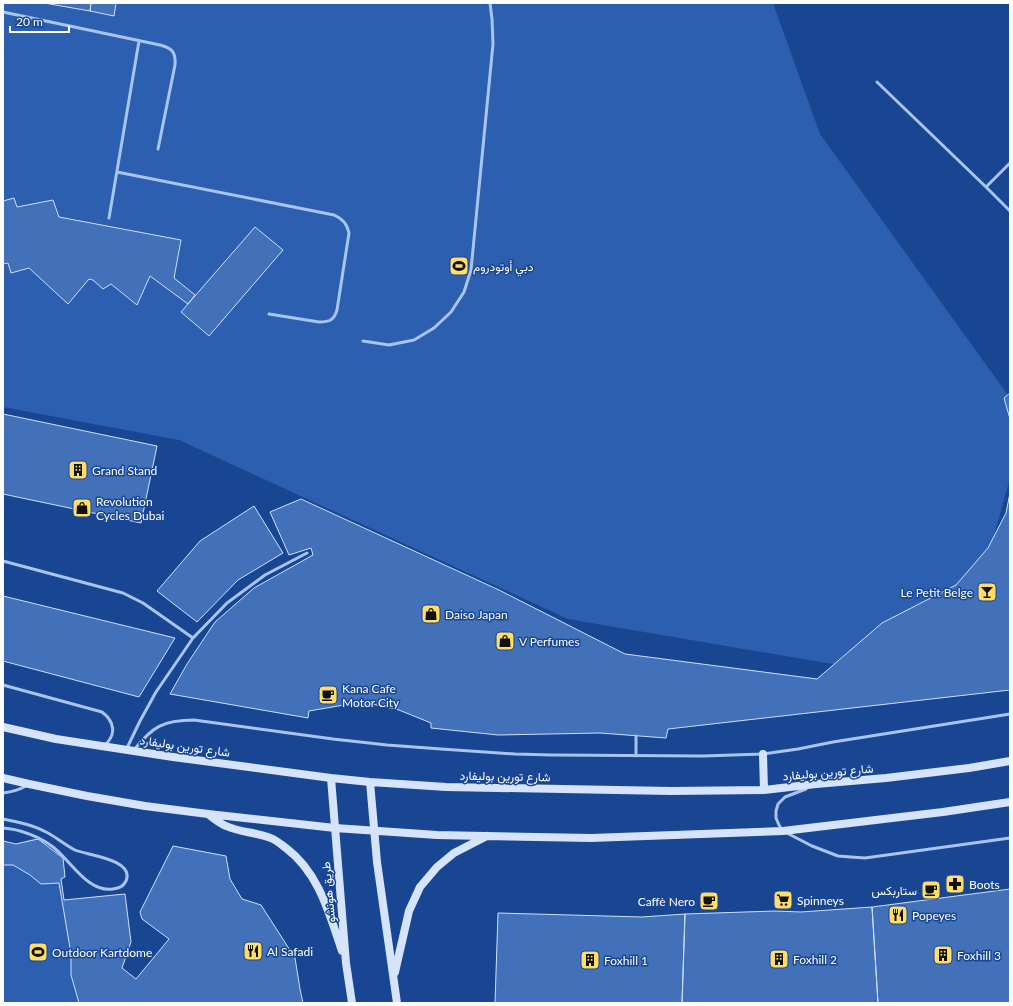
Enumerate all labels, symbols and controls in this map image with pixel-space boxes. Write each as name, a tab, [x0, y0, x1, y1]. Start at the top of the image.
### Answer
scale bar	[10, 8, 69, 34]
text: 20 m	[16, 14, 43, 29]
sports icon: دبي أوتودروم	[448, 255, 470, 277]
place label: دبي أوتودروم	[473, 259, 534, 277]
building icon: Grand Stand	[67, 459, 89, 481]
place label: Grand Stand	[92, 463, 157, 478]
place label: Revolution Cycles Dubai	[96, 494, 164, 523]
shop icon: Revolution Cycles Dubai	[71, 497, 93, 519]
bar icon: Le Petit Belge	[976, 581, 998, 603]
place label: Le Petit Belge	[901, 585, 973, 600]
shop icon: Daiso Japan	[420, 603, 442, 625]
place label: Daiso Japan	[445, 607, 508, 622]
shop icon: V Perfumes	[494, 630, 516, 652]
place label: V Perfumes	[519, 634, 580, 649]
place label: Kana Cafe Motor City	[342, 681, 400, 710]
cafe icon: Kana Cafe Motor City	[317, 684, 339, 706]
street label: شارع تورين بوليفارد	[139, 732, 231, 762]
street label: شارع تورين بوليفارد	[782, 761, 874, 785]
street label: شارع تورين بوليفارد	[459, 768, 551, 786]
street label: طريق هونشو	[318, 861, 339, 923]
pharmacy icon: Boots	[944, 873, 966, 895]
place label: Boots	[969, 877, 1000, 892]
cafe icon: ستاربكس	[920, 879, 942, 901]
place label: ستاربكس	[871, 883, 917, 899]
supermarket icon: Spinneys	[772, 889, 794, 911]
cafe icon: Caffè Nero	[698, 890, 720, 912]
place label: Spinneys	[797, 893, 844, 908]
place label: Caffè Nero	[638, 894, 695, 909]
restaurant icon: Popeyes	[887, 904, 909, 926]
place label: Popeyes	[912, 908, 956, 923]
restaurant icon: Al Safadi	[242, 940, 264, 962]
sports icon: Outdoor Kartdome	[27, 941, 49, 963]
place label: Al Safadi	[267, 944, 313, 959]
building icon: Foxhill 3	[932, 944, 954, 966]
place label: Outdoor Kartdome	[52, 945, 152, 960]
building icon: Foxhill 2	[768, 948, 790, 970]
place label: Foxhill 3	[957, 948, 1001, 963]
building icon: Foxhill 1	[579, 949, 601, 971]
place label: Foxhill 2	[793, 952, 837, 967]
place label: Foxhill 1	[604, 953, 648, 968]

